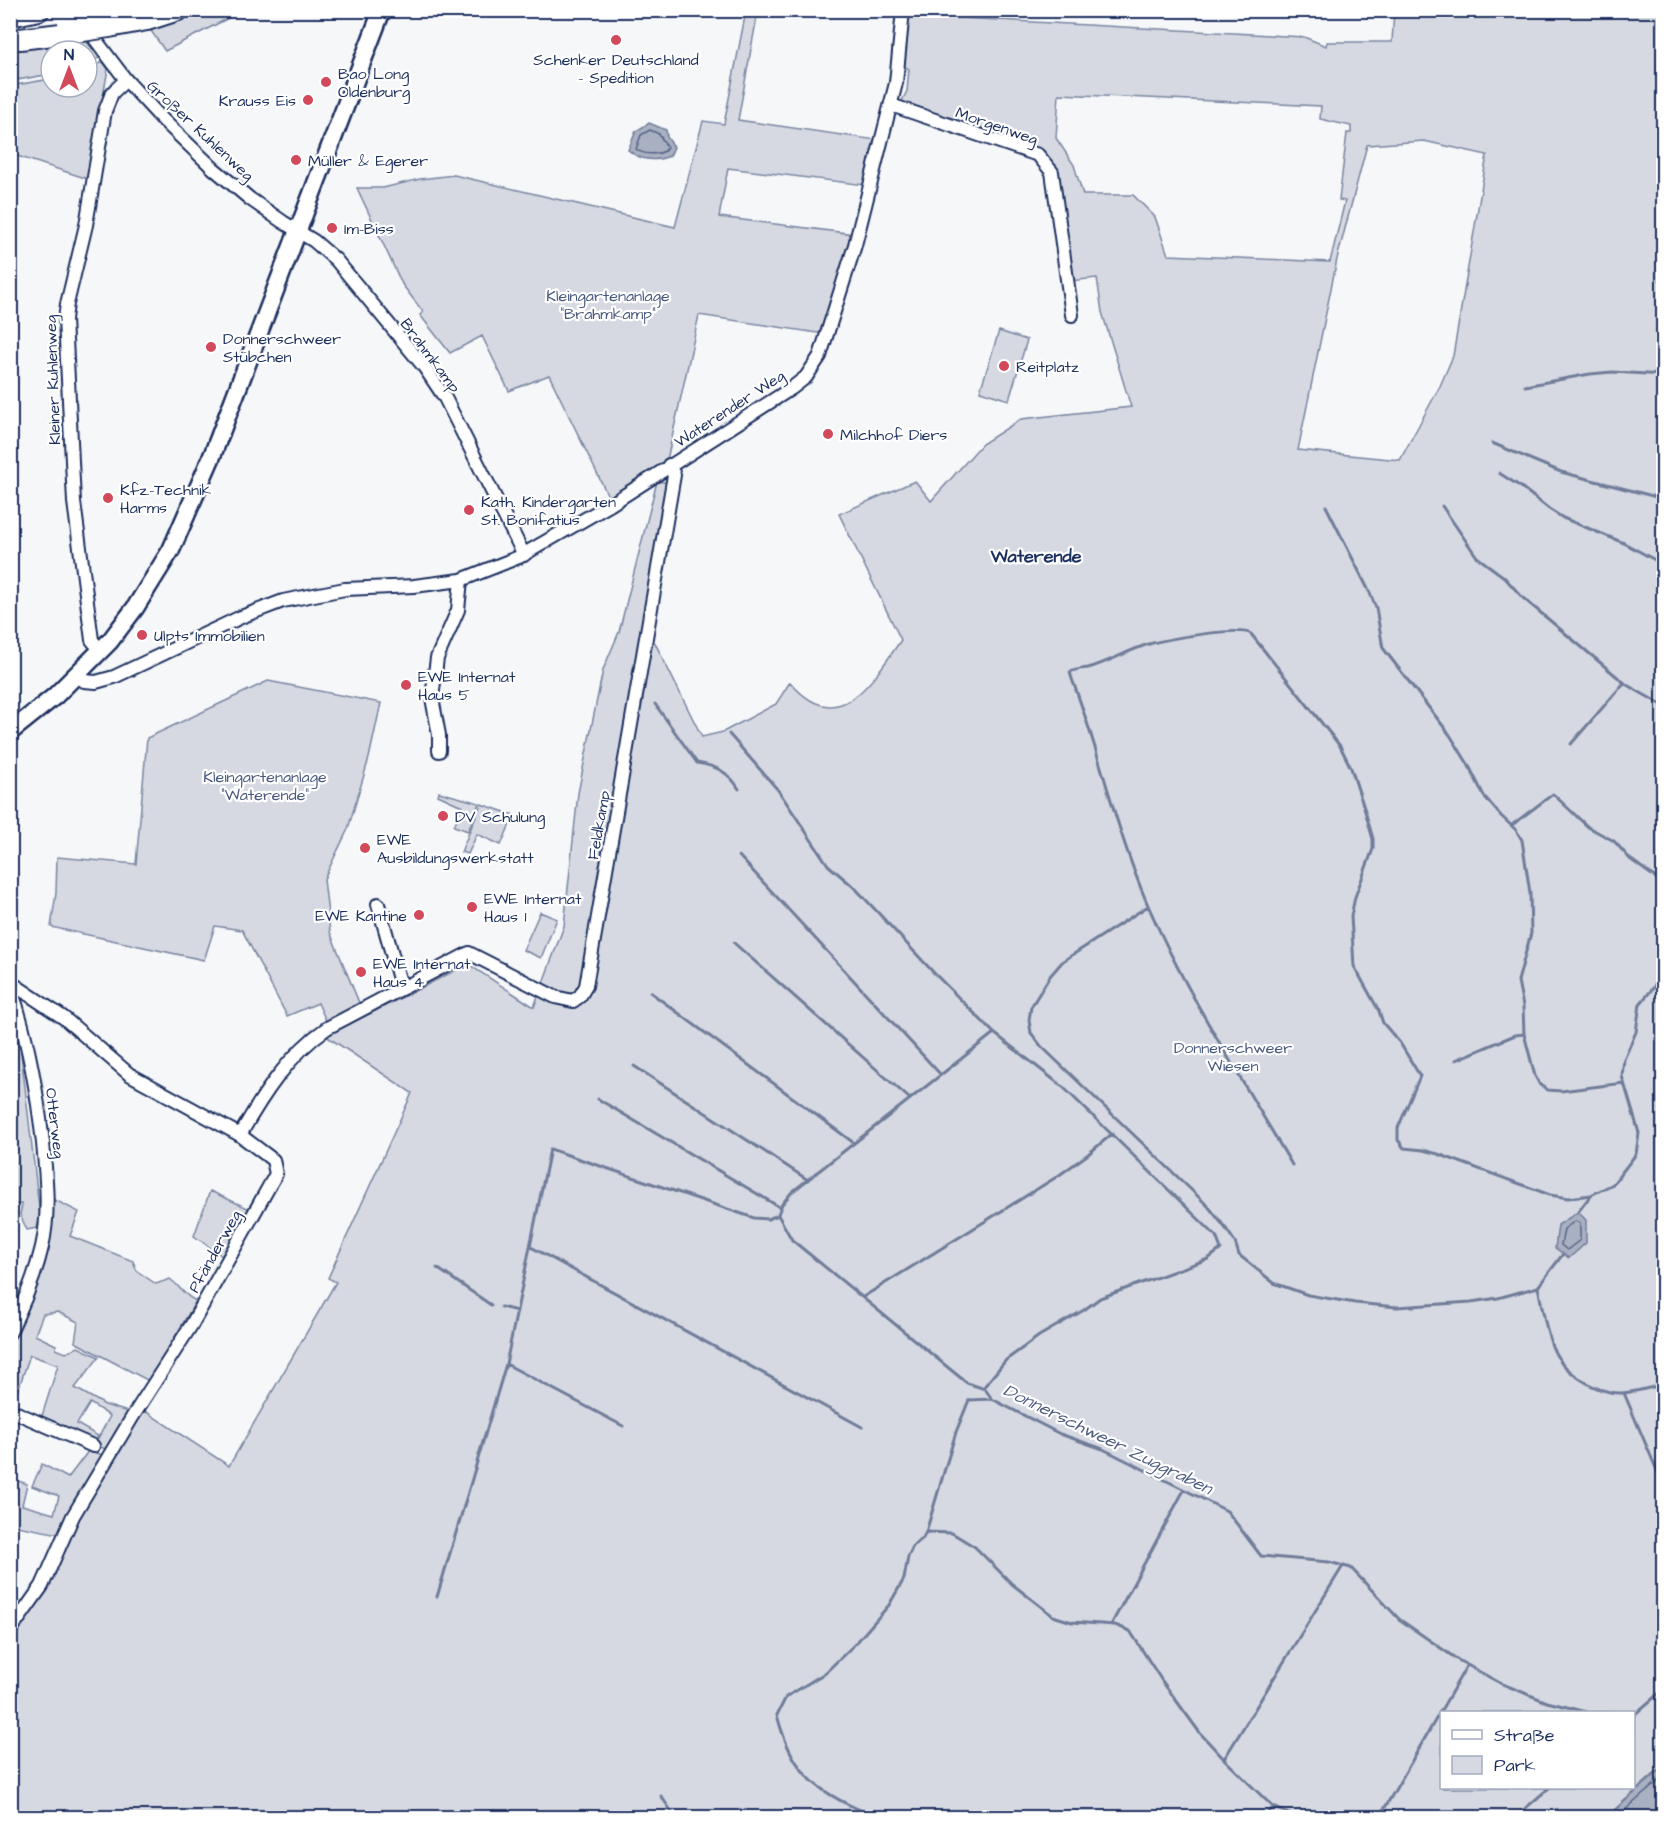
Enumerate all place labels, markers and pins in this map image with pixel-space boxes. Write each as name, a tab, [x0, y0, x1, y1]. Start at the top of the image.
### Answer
marker: Schenker Deutschland - Spedition	[609, 33, 623, 47]
place label: Schenker Deutschland - Spedition	[533, 49, 699, 89]
place label: Bao Long Oldenburg	[338, 63, 410, 104]
marker: Bao Long Oldenburg	[319, 75, 333, 89]
place label: Krauss Eis	[219, 90, 296, 112]
marker: Krauss Eis	[301, 93, 315, 107]
place label: Müller & Egerer	[308, 150, 428, 173]
marker: Müller & Egerer	[289, 153, 303, 167]
place label: Im-Biss	[344, 218, 394, 240]
marker: Im-Biss	[325, 221, 339, 235]
place label: Donnerschweer Stübchen	[223, 328, 341, 368]
marker: Donnerschweer Stübchen	[204, 340, 218, 354]
place label: Reitplatz	[1016, 356, 1079, 378]
marker: Reitplatz	[997, 359, 1011, 373]
place label: Milchhof Diers	[840, 424, 947, 446]
marker: Milchhof Diers	[821, 427, 835, 441]
place label: Kfz.-Technik Harms	[120, 479, 211, 519]
marker: Kfz.-Technik Harms	[101, 491, 115, 505]
place label: Kath. Kindergarten St. Bonifatius	[481, 491, 616, 531]
marker: Kath. Kindergarten St. Bonifatius	[462, 503, 476, 517]
place label: Ulpts Immobilien	[154, 625, 265, 647]
marker: Ulpts Immobilien	[135, 628, 149, 642]
place label: EWE Internat Haus 5	[418, 666, 516, 706]
marker: EWE Internat Haus 5	[399, 678, 413, 692]
place label: DV Schulung	[455, 806, 545, 829]
marker: DV Schulung	[436, 809, 450, 823]
place label: EWE Ausbildungswerkstatt	[377, 829, 534, 870]
marker: EWE Ausbildungswerkstatt	[358, 841, 372, 855]
place label: EWE Internat Haus 1	[484, 888, 582, 928]
marker: EWE Internat Haus 1	[465, 900, 479, 914]
place label: EWE Kantine	[315, 905, 407, 927]
marker: EWE Kantine	[412, 908, 426, 922]
place label: EWE Internat Haus 4	[373, 953, 471, 993]
marker: EWE Internat Haus 4	[354, 965, 368, 979]

